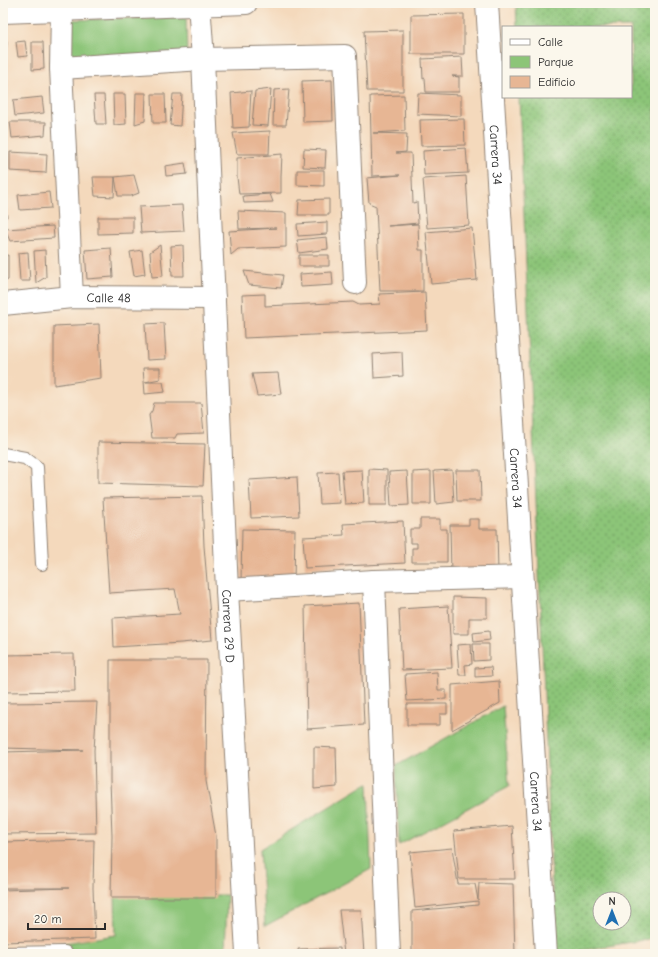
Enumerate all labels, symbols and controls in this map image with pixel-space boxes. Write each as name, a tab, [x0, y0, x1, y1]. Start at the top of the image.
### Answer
legend	[502, 26, 632, 98]
text: Calle	[538, 35, 563, 49]
text: Parque	[538, 55, 573, 69]
text: Edificio	[538, 75, 575, 89]
street label: Carrera 34	[487, 124, 506, 185]
street label: Calle 48	[86, 290, 131, 305]
street label: Carrera 34	[507, 448, 526, 509]
street label: Carrera 29 D	[219, 589, 238, 663]
street label: Carrera 34	[527, 771, 546, 832]
north arrow	[592, 891, 632, 931]
text: N	[608, 895, 616, 908]
scale bar	[28, 905, 105, 931]
text: 20 m	[34, 912, 62, 926]

